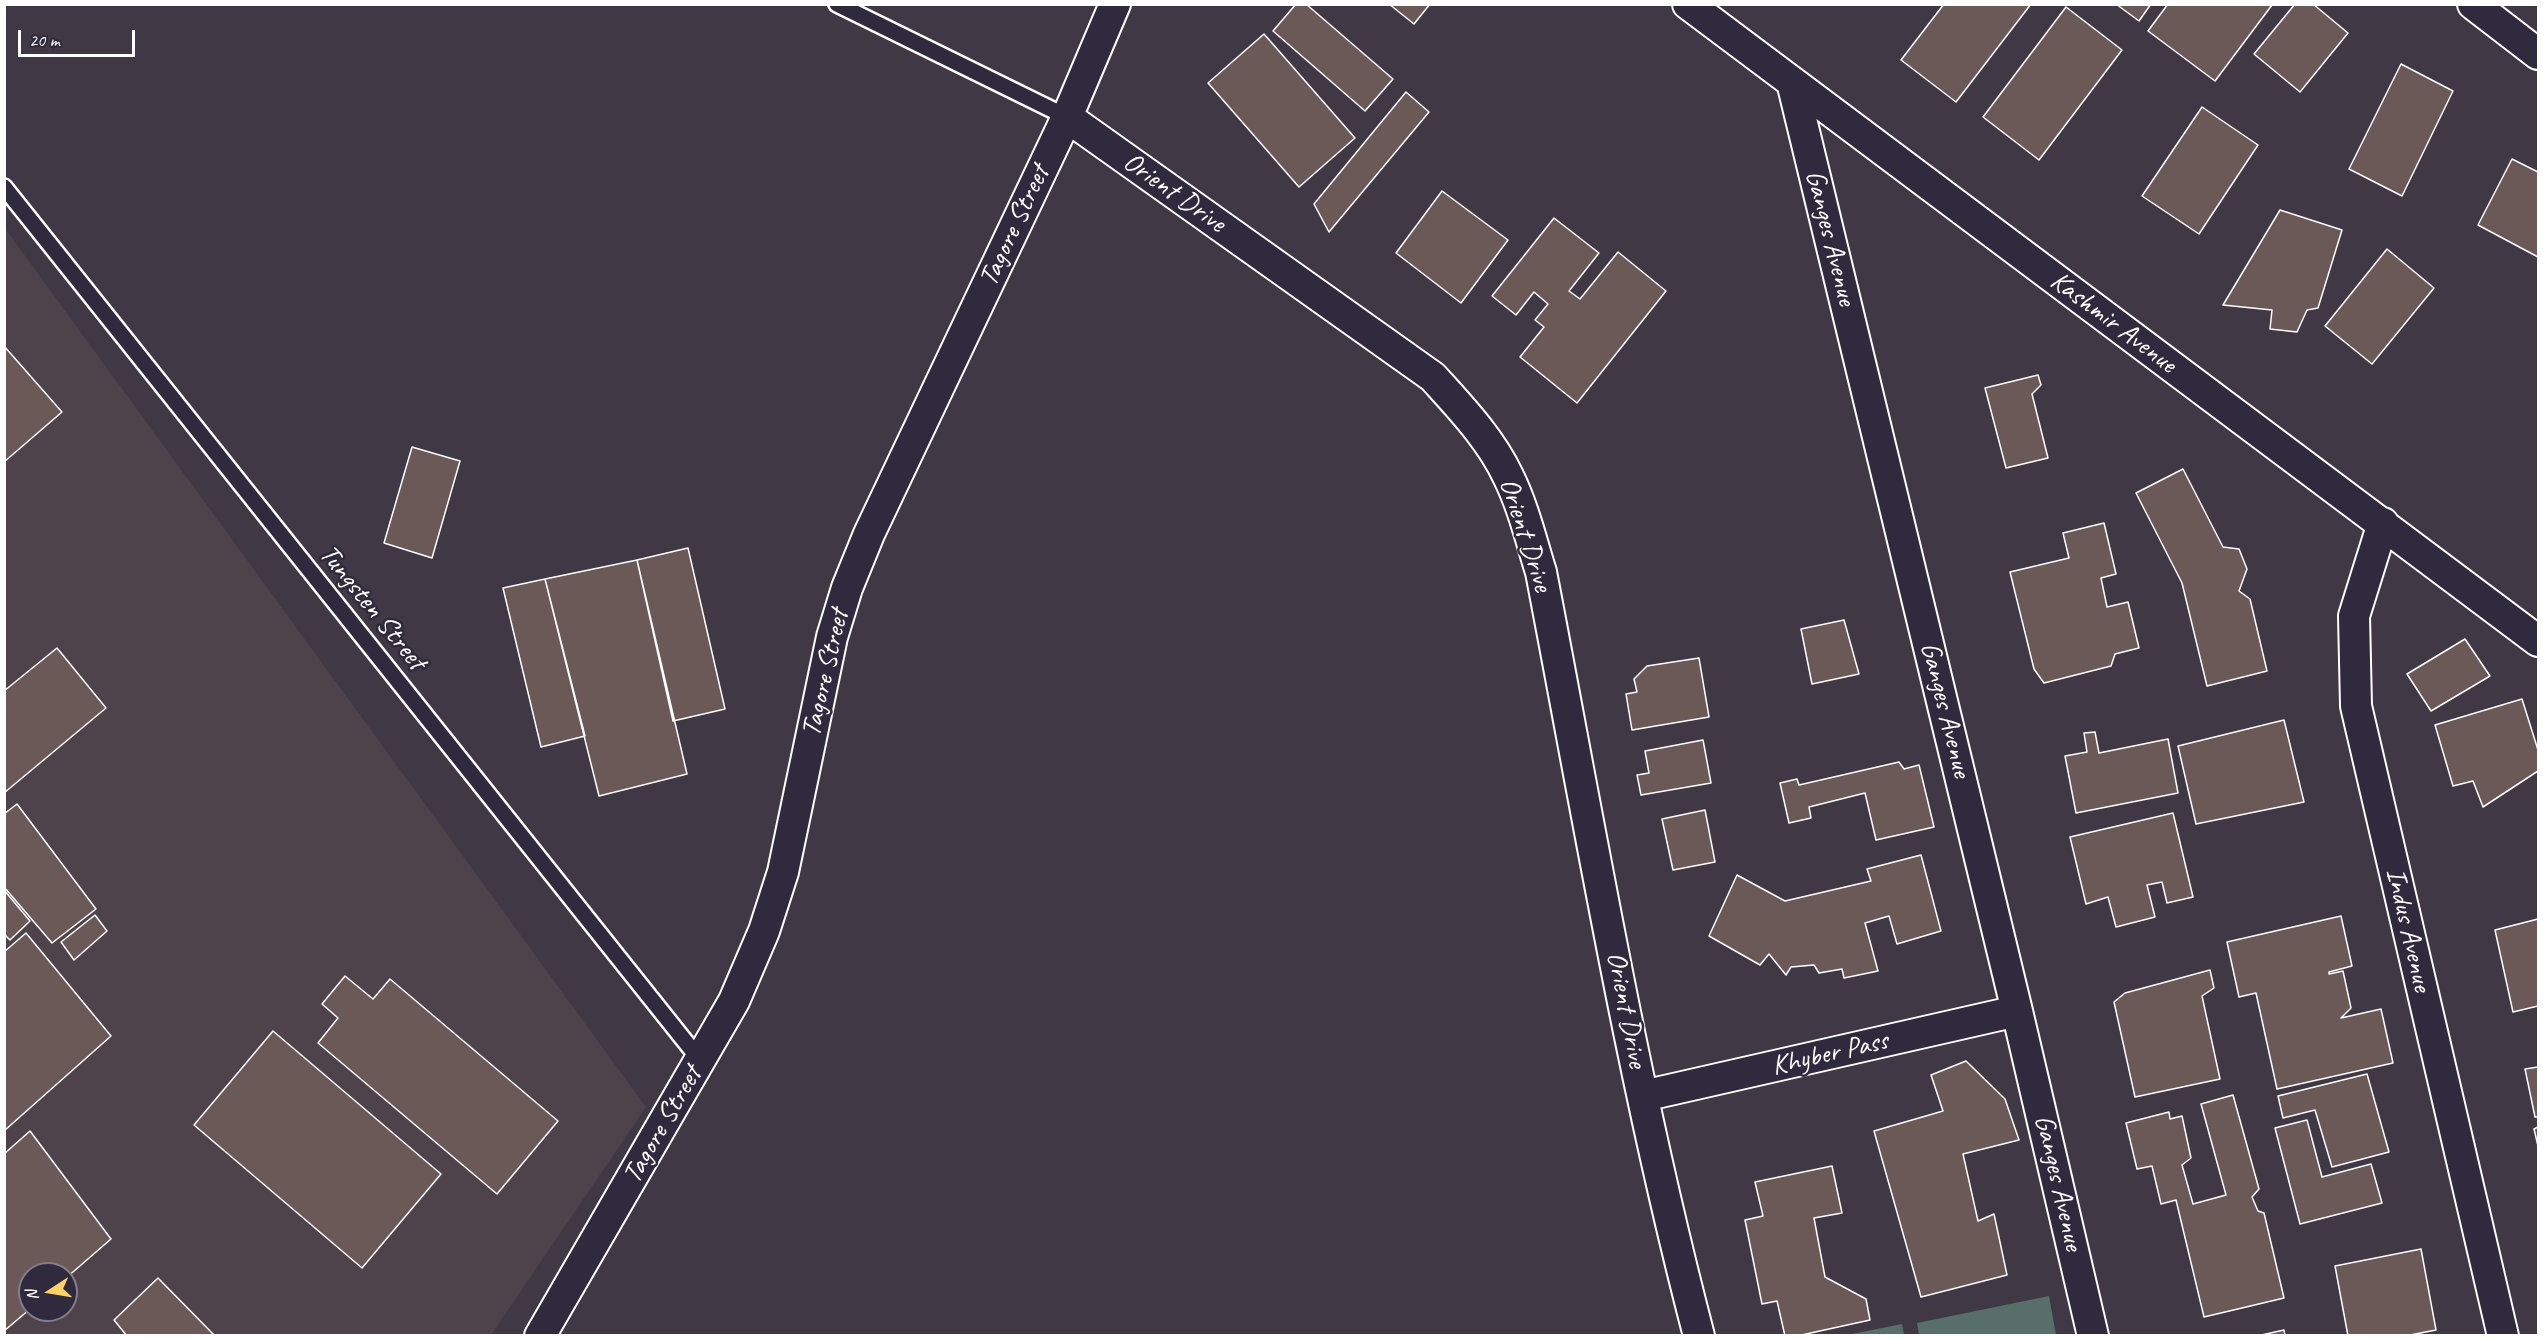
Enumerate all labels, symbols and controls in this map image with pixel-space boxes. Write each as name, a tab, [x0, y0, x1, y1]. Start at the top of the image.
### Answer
scale bar	[21, 18, 138, 56]
text: 20 m	[29, 29, 60, 51]
street label: Orient Drive	[1116, 146, 1232, 240]
street label: Tagore Street	[972, 160, 1058, 292]
street label: Ganges Avenue	[1797, 167, 1863, 309]
street label: Kashmir Avenue	[2043, 265, 2183, 381]
street label: Orient Drive	[1491, 474, 1559, 596]
street label: Tungsten Street	[311, 539, 433, 677]
street label: Tagore Street	[795, 606, 857, 740]
street label: Ganges Avenue	[1912, 639, 1978, 781]
street label: Indus Avenue	[2378, 865, 2438, 995]
street label: Orient Drive	[1598, 949, 1654, 1071]
street label: Khyber Pass	[1769, 1024, 1891, 1084]
street label: Tagore Street	[616, 1061, 710, 1189]
street label: Ganges Avenue	[2026, 1112, 2090, 1254]
north arrow	[18, 1262, 78, 1322]
text: N	[22, 1288, 43, 1302]

